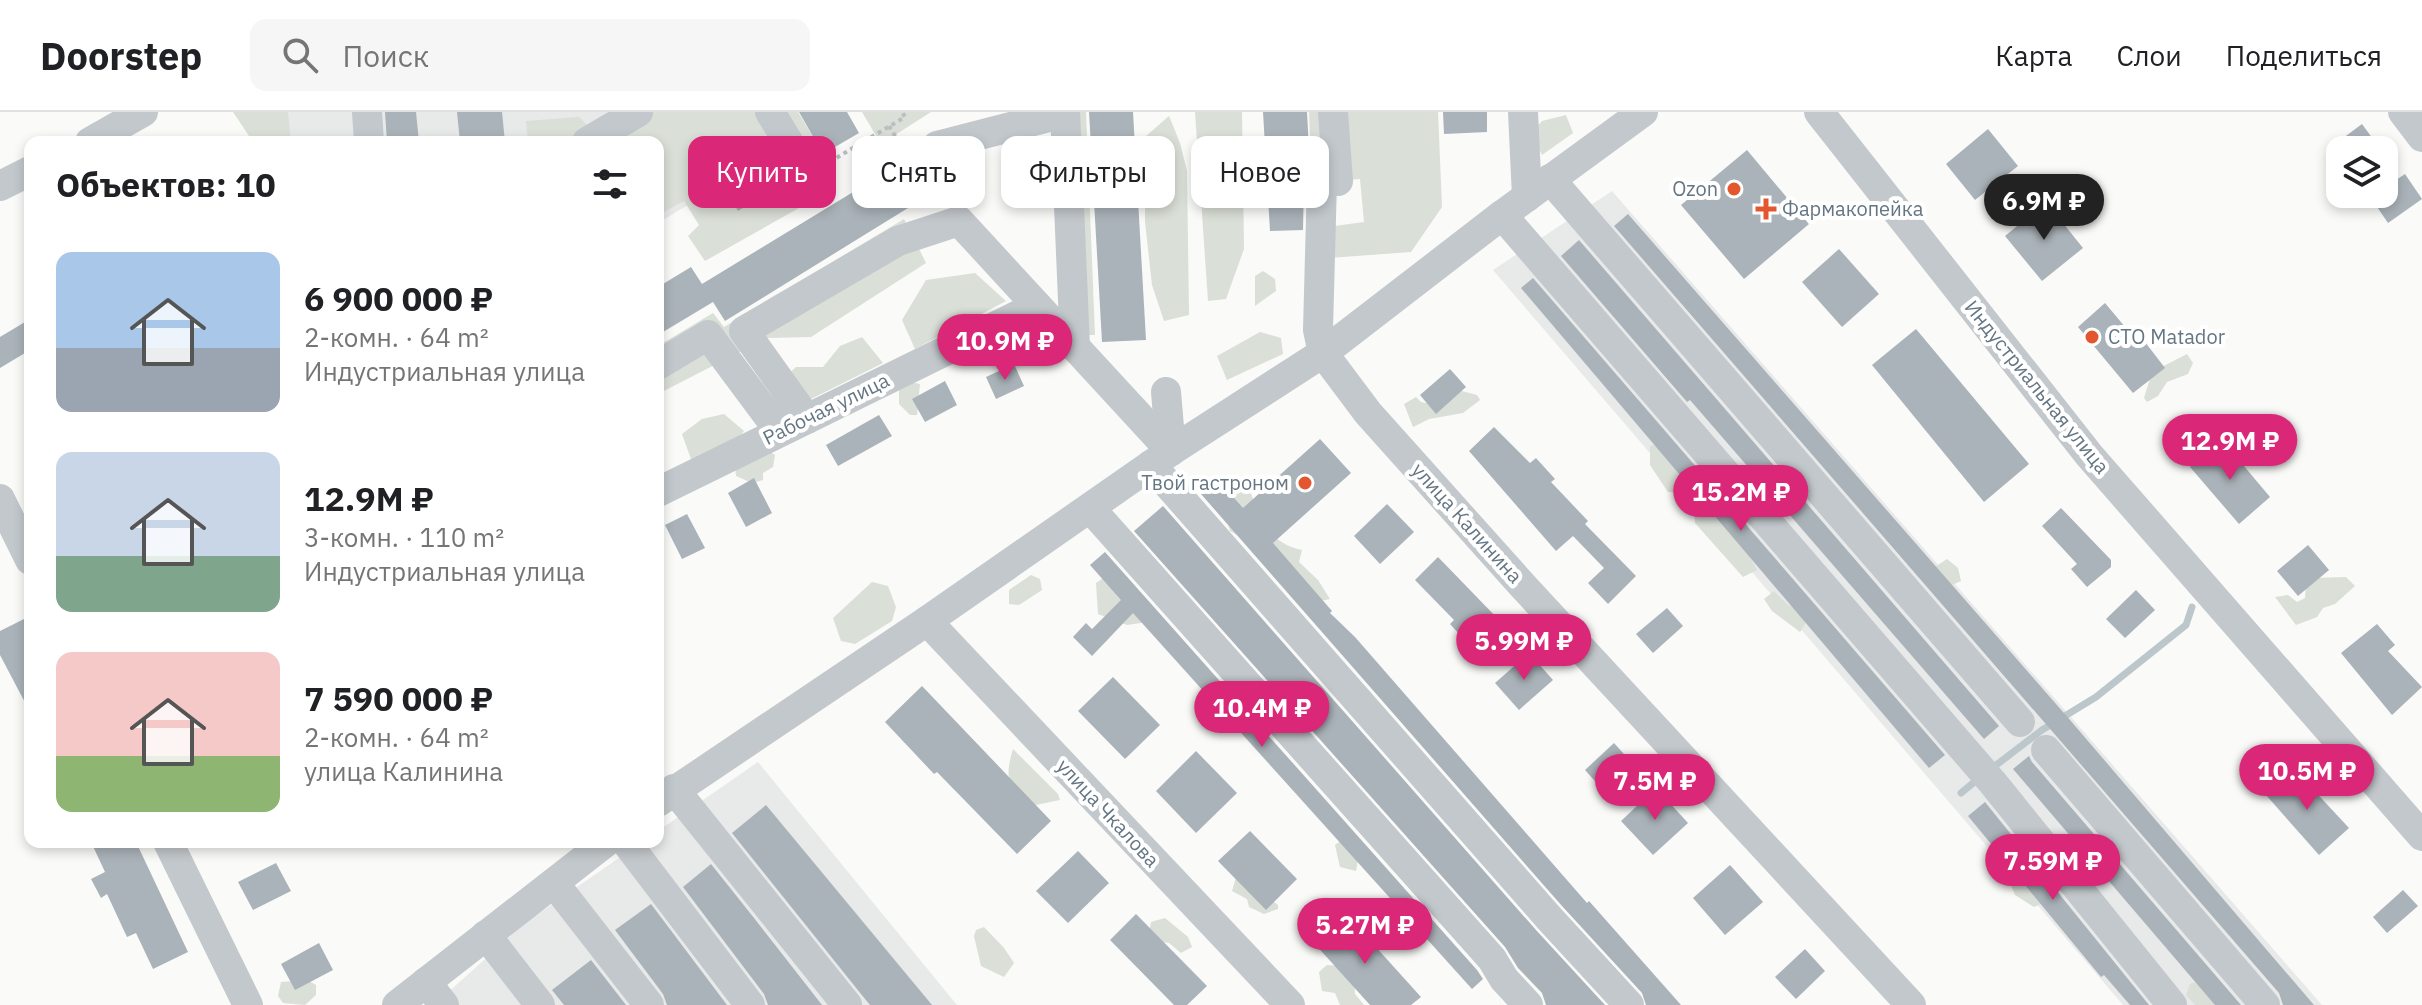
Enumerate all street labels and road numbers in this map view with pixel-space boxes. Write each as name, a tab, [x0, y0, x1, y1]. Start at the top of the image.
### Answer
street label: Индустриальная улица	[1959, 294, 2116, 479]
street label: Рабочая улица	[758, 366, 894, 451]
street label: улица Калинина	[1406, 457, 1529, 589]
street label: улица Чкалова	[1051, 753, 1166, 873]

